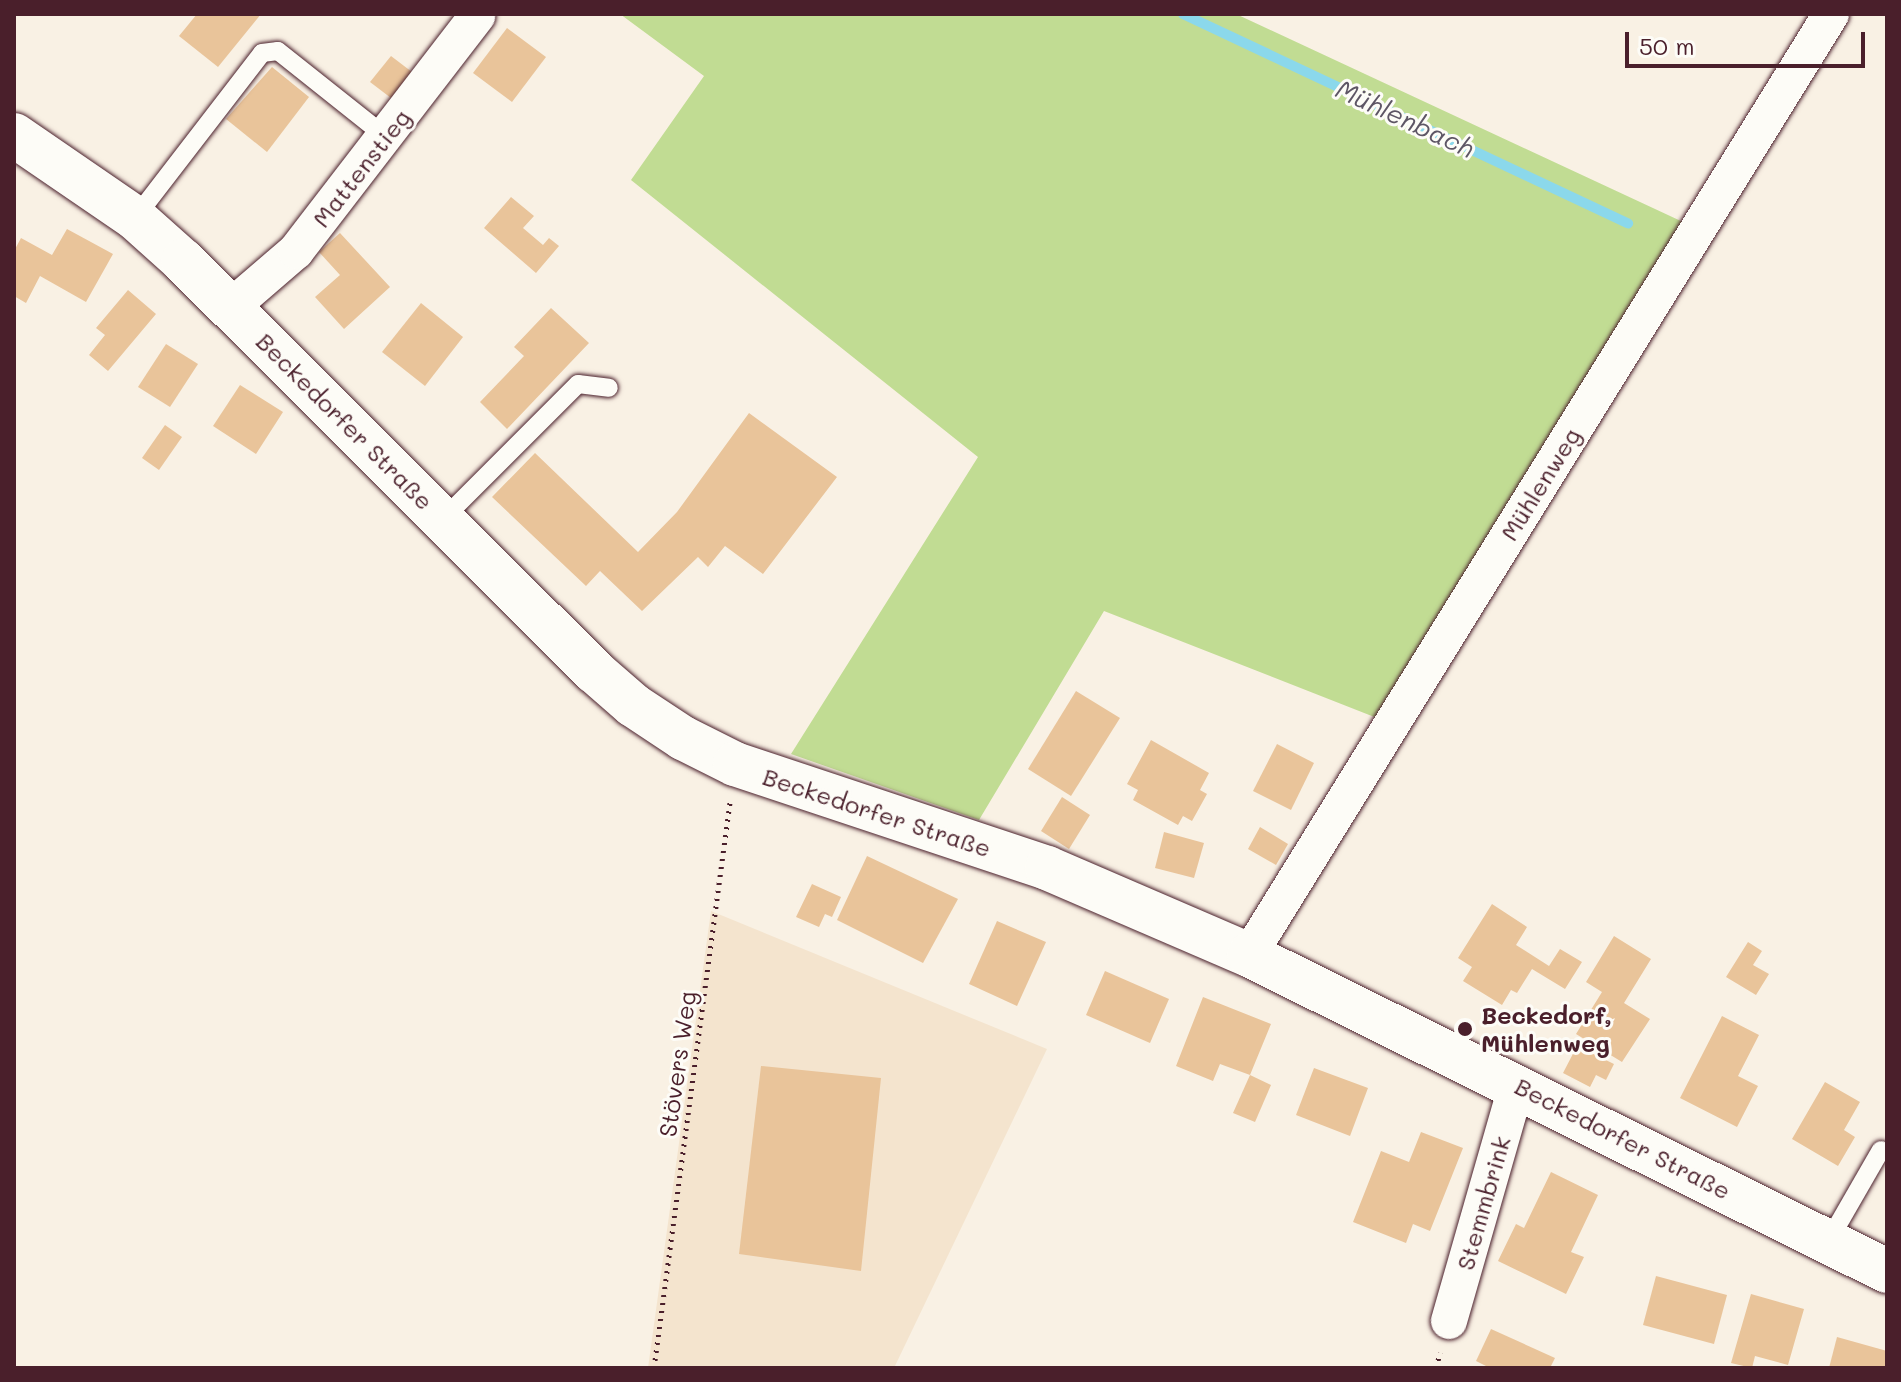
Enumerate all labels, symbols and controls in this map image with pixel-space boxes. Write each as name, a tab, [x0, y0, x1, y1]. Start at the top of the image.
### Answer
scale bar	[1629, 16, 1869, 66]
text: 50 m	[1639, 30, 1695, 61]
water label: Mühlenbach	[1331, 73, 1479, 165]
street label: Mattenstieg	[306, 103, 416, 233]
street label: Beckedorfer Straße	[251, 327, 439, 515]
street label: Mühlenweg	[1494, 422, 1586, 546]
street label: Beckedorfer Straße	[759, 762, 995, 862]
street label: Stövers Weg	[653, 989, 701, 1139]
place label: Beckedorf, Mühlenweg	[1481, 1001, 1612, 1057]
marker: Beckedorf, Mühlenweg	[1456, 1020, 1474, 1038]
street label: Beckedorfer Straße	[1510, 1071, 1736, 1205]
street label: Stemmbrink	[1450, 1133, 1516, 1273]

